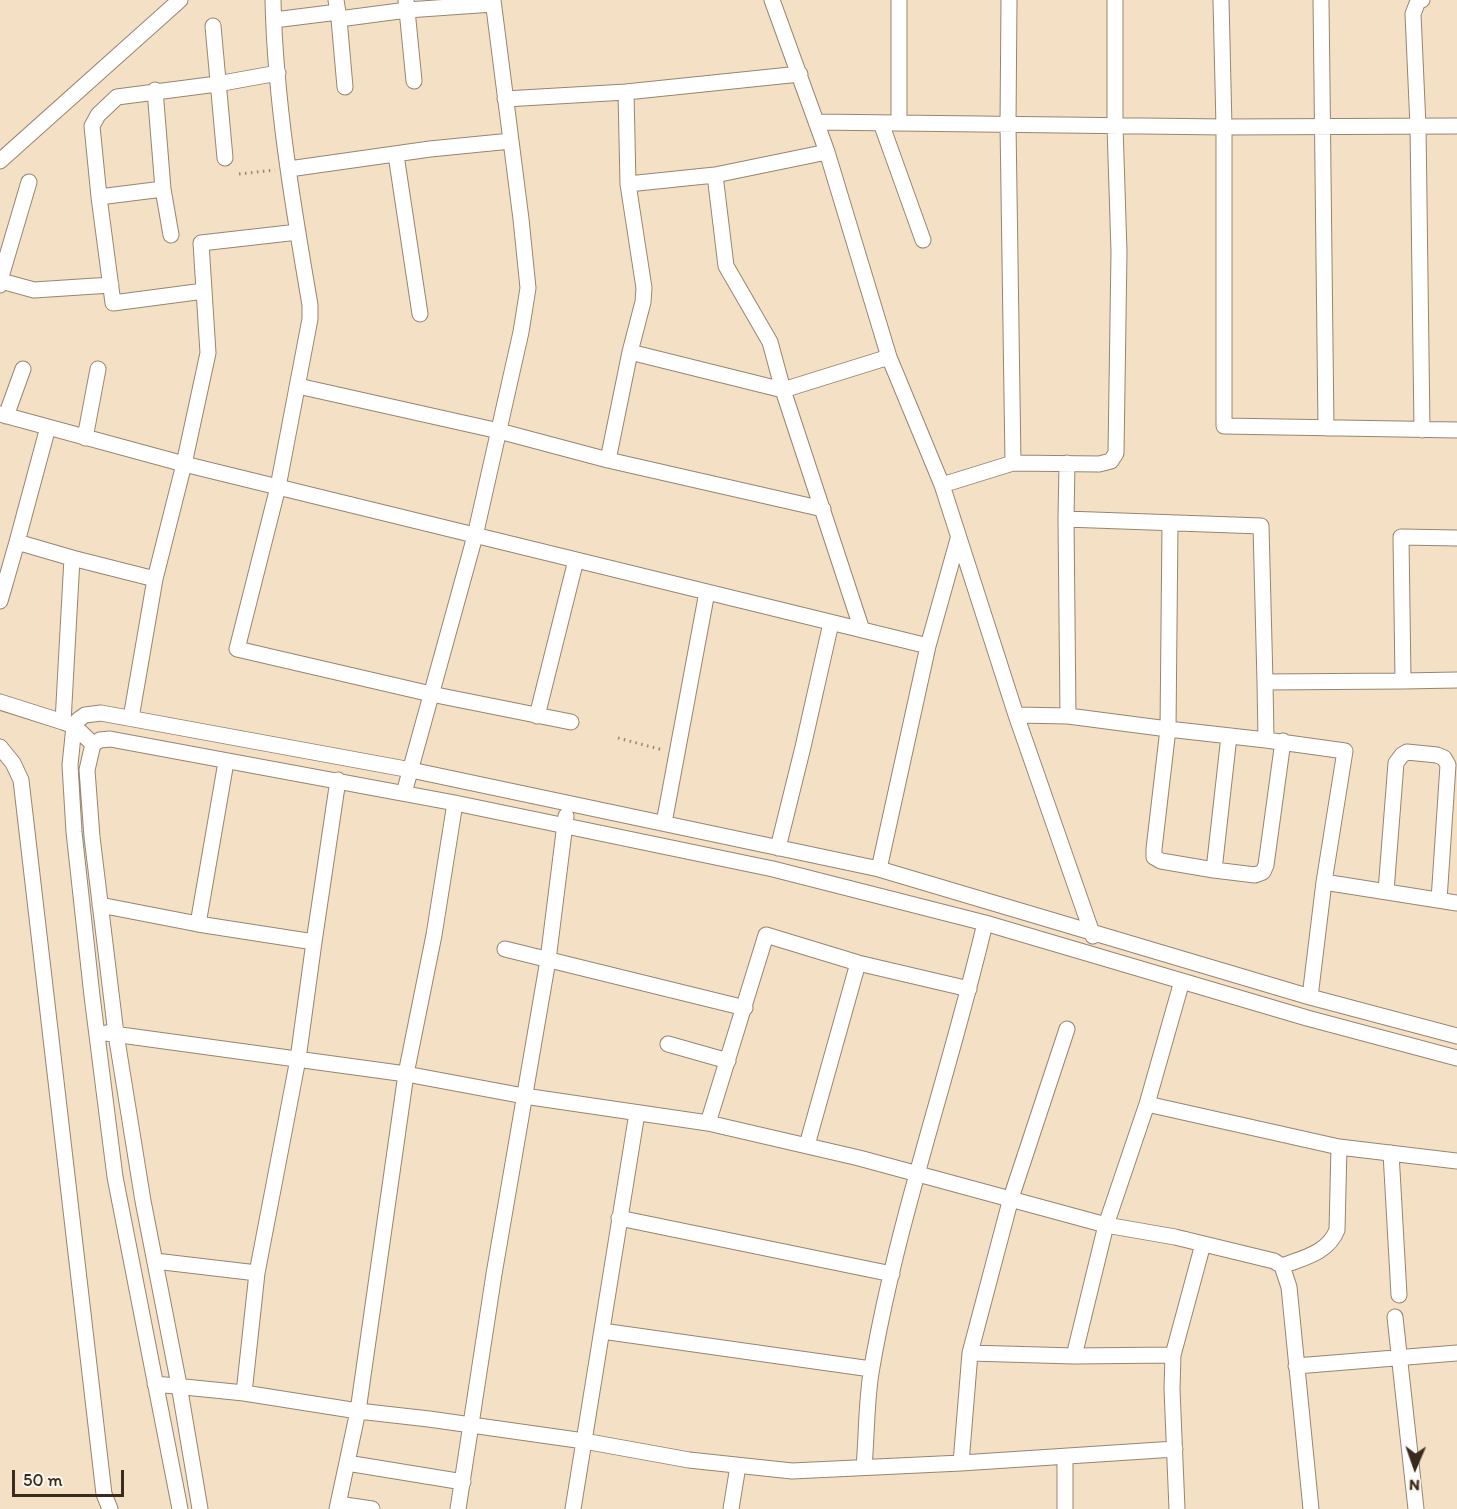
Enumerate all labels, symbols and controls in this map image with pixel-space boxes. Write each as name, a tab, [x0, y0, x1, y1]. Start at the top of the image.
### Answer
north arrow	[1385, 1437, 1445, 1497]
scale bar	[15, 1458, 128, 1496]
text: 50 m	[23, 1469, 63, 1491]
text: N	[1409, 1476, 1420, 1495]

